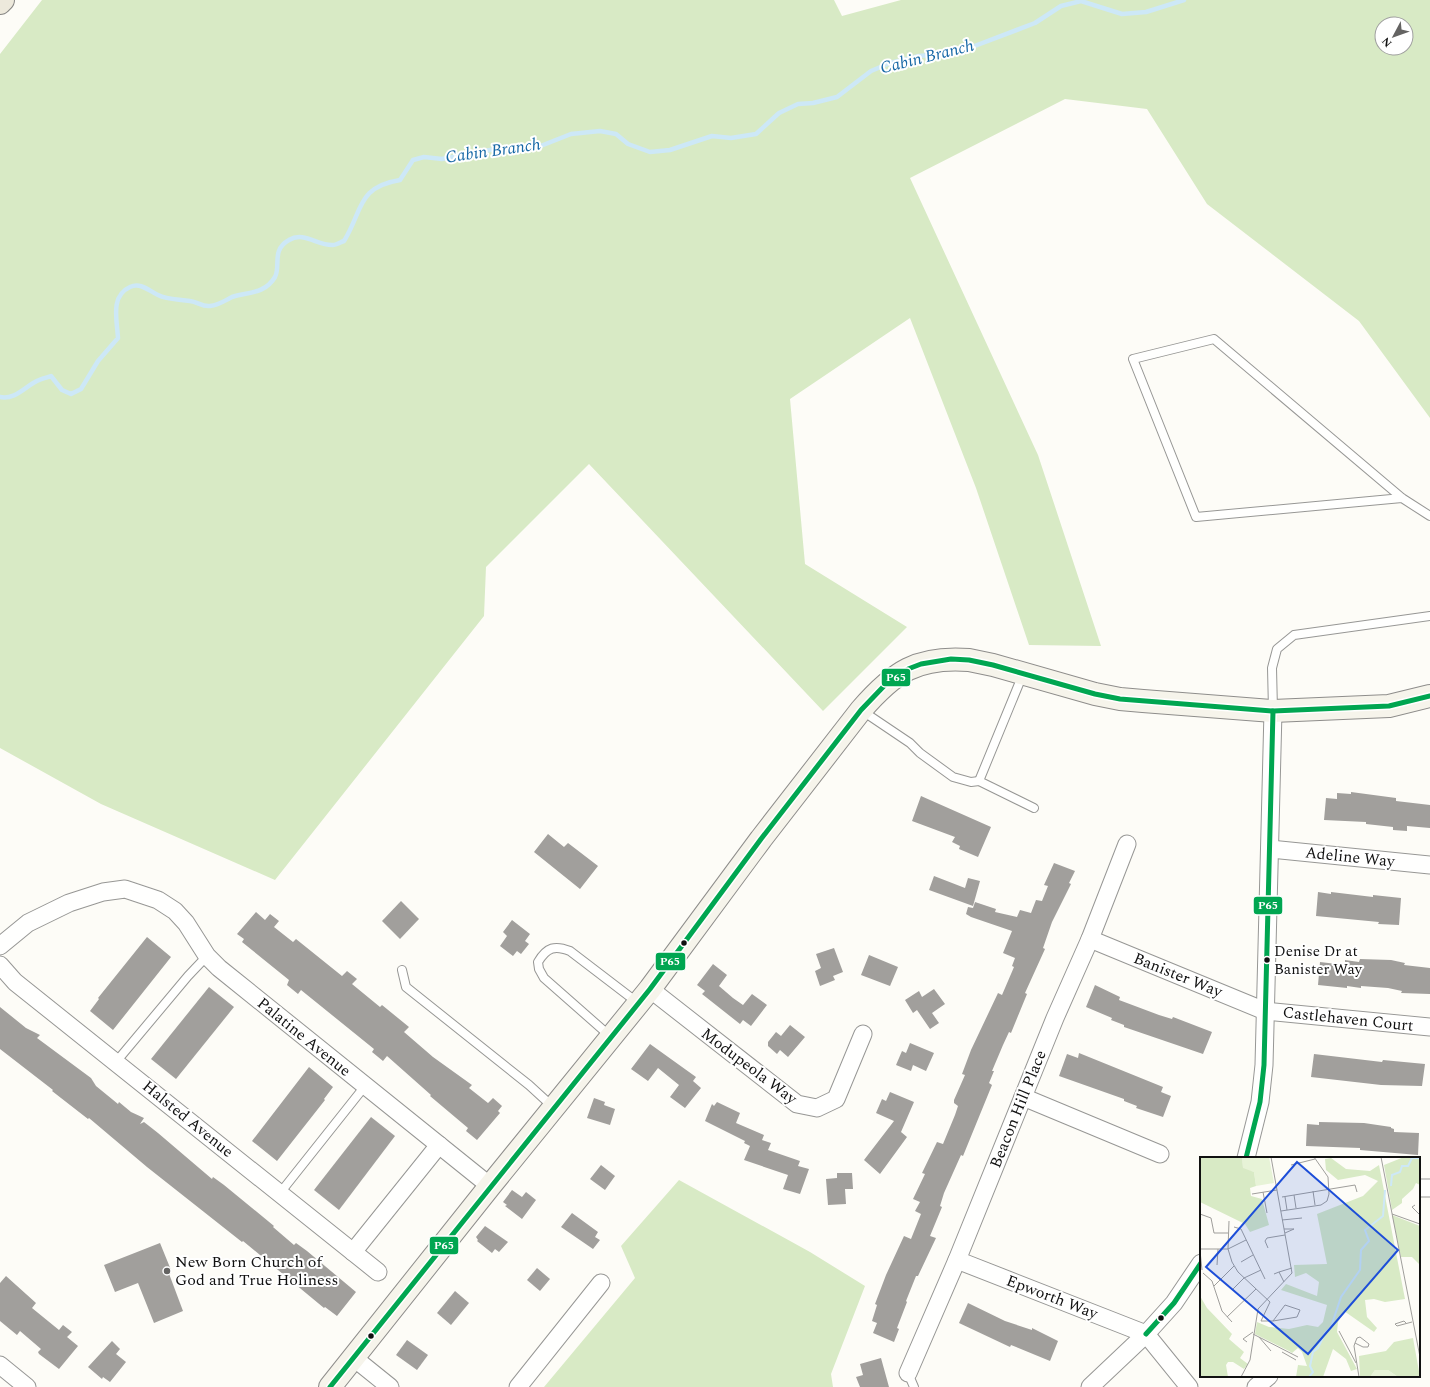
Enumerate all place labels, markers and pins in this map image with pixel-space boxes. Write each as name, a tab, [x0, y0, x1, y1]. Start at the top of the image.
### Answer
unlabelled marker	[679, 938, 689, 948]
place label: Denise Dr at Banister Way	[1274, 940, 1363, 981]
marker: Denise Dr at Banister Way	[1262, 955, 1272, 965]
place label: New Born Church of God and True Holiness	[175, 1250, 338, 1292]
marker: New Born Church of God and True Holiness	[162, 1266, 172, 1276]
unlabelled marker	[1156, 1313, 1166, 1323]
unlabelled marker	[366, 1331, 376, 1341]

